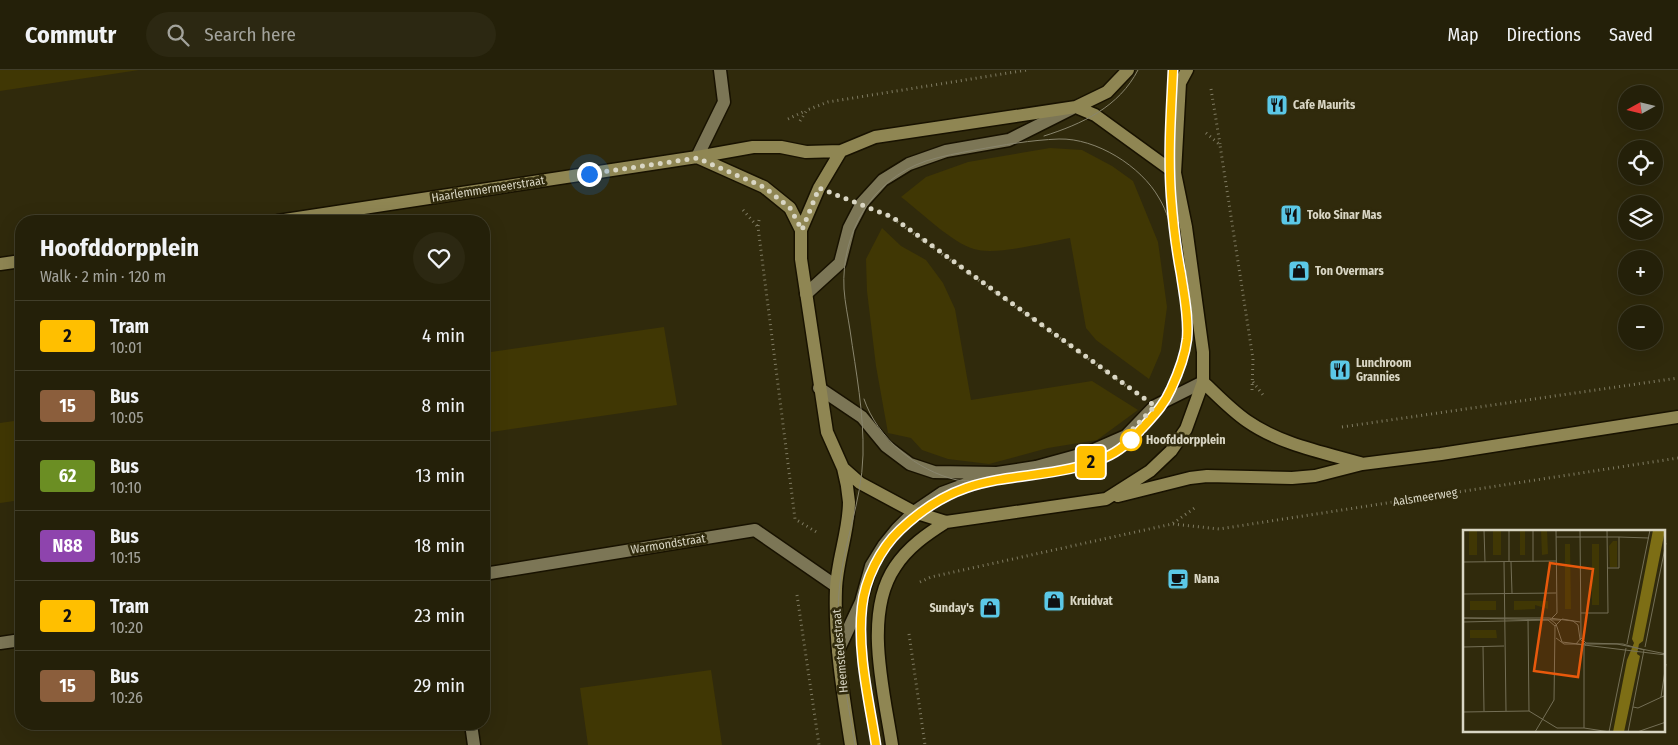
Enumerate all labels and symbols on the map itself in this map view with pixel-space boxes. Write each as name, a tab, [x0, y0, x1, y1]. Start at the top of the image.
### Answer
north arrow	[1618, 85, 1662, 130]
restaurant icon: Cafe Maurits	[1265, 93, 1289, 117]
place label: Cafe Maurits	[1293, 98, 1356, 112]
your location	[577, 162, 602, 187]
street label: Haarlemmermeerstraat	[430, 173, 546, 205]
restaurant icon: Toko Sinar Mas	[1279, 203, 1303, 227]
place label: Toko Sinar Mas	[1307, 208, 1383, 222]
shop icon: Ton Overmars	[1287, 259, 1311, 283]
place label: Ton Overmars	[1315, 264, 1384, 278]
place label: Lunchroom Grannies	[1356, 356, 1411, 384]
restaurant icon: Lunchroom Grannies	[1328, 358, 1352, 382]
marker: Hoofddorpplein	[1120, 429, 1142, 451]
place label: Hoofddorpplein	[1146, 433, 1225, 447]
line badge: 2	[1075, 446, 1107, 478]
street label: Aalsmeerweg	[1392, 485, 1459, 509]
inset map	[1463, 530, 1666, 732]
street label: Warmondstraat	[630, 531, 706, 557]
cafe icon: Nana	[1166, 567, 1190, 591]
place label: Nana	[1194, 572, 1219, 586]
shop icon: Kruidvat	[1042, 589, 1066, 613]
place label: Kruidvat	[1070, 594, 1114, 608]
shop icon: Sunday's	[978, 596, 1002, 620]
place label: Sunday's	[929, 601, 975, 615]
street label: Heemstedestraat	[829, 608, 851, 693]

